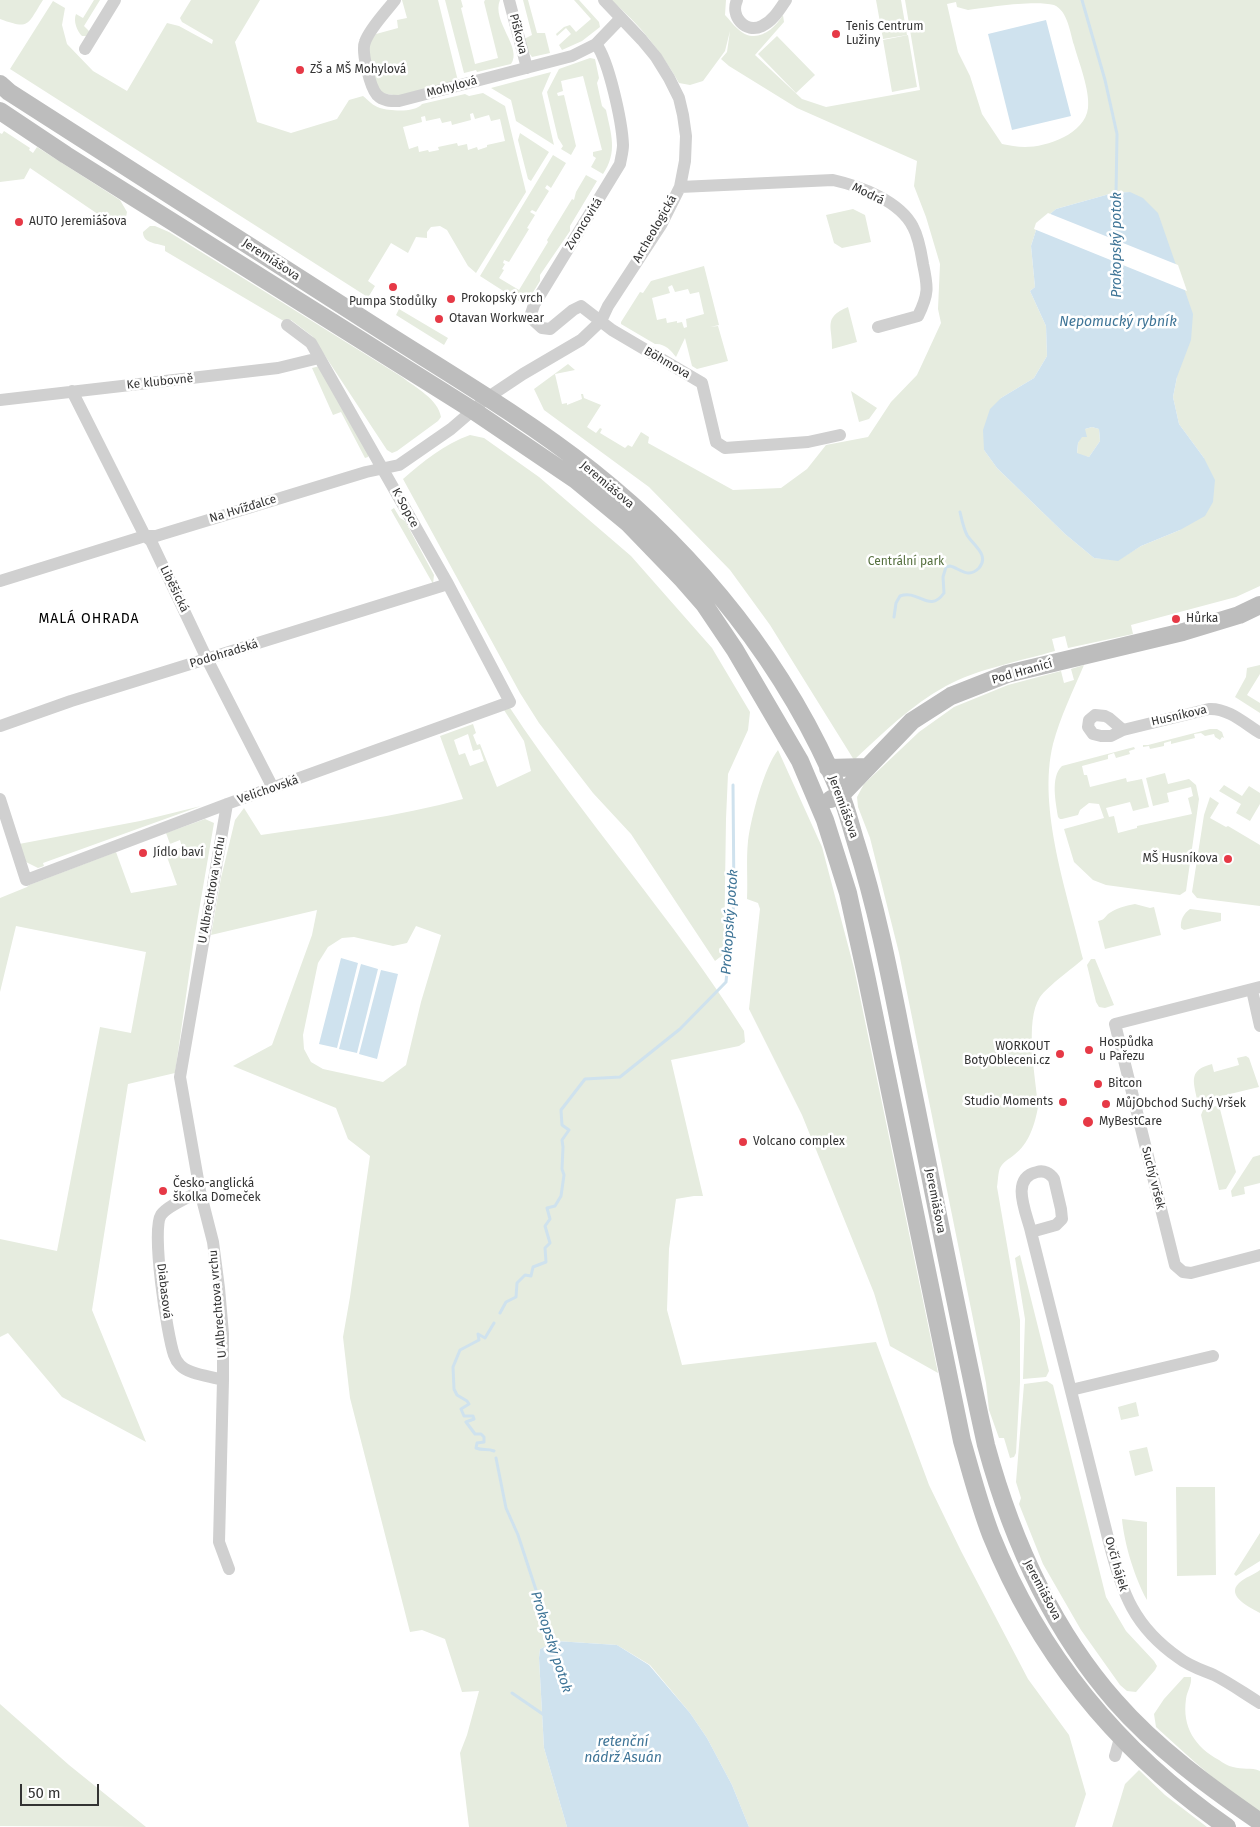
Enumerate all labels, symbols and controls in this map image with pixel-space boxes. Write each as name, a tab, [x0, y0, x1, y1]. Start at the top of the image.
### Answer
street label: Píškova	[506, 12, 530, 56]
place label: Tenis Centrum Lužiny	[846, 20, 924, 48]
marker: Tenis Centrum Lužiny	[830, 28, 842, 40]
place label: ZŠ a MŠ Mohylová	[310, 63, 406, 77]
marker: ZŠ a MŠ Mohylová	[294, 64, 306, 76]
street label: Mohylová	[425, 73, 479, 101]
street label: Modrá	[849, 180, 887, 208]
water label: Prokopský potok	[1109, 192, 1125, 298]
street label: Archeologická	[630, 193, 680, 265]
street label: Zvoncovitá	[562, 195, 606, 253]
place label: AUTO Jeremiášova	[29, 215, 127, 229]
marker: AUTO Jeremiášova	[13, 216, 25, 228]
street label: Jeremiášova	[239, 236, 303, 284]
marker: Pumpa Stodůlky	[387, 281, 399, 293]
place label: Prokopský vrch	[461, 292, 543, 306]
marker: Prokopský vrch	[445, 293, 457, 305]
place label: Pumpa Stodůlky	[349, 295, 437, 309]
place label: Otavan Workwear	[449, 312, 544, 326]
marker: Otavan Workwear	[433, 313, 445, 325]
water label: Nepomucký rybník	[1059, 314, 1177, 330]
street label: Böhmova	[641, 344, 693, 382]
street label: Ke klubovně	[126, 371, 194, 393]
street label: Jeremiášova	[577, 458, 637, 512]
street label: K Sopce	[388, 486, 422, 530]
street label: Na Hvížďalce	[208, 492, 278, 526]
park label: Centrální park	[868, 555, 944, 569]
street label: Liběšická	[157, 563, 191, 615]
district label: MALÁ OHRADA	[37, 611, 141, 627]
place label: Hůrka	[1186, 612, 1218, 626]
marker: Hůrka	[1170, 613, 1182, 625]
street label: Podohradská	[188, 637, 260, 671]
street label: Pod Hranicí	[990, 656, 1054, 688]
street label: Husníkova	[1150, 703, 1208, 729]
street label: Velichovská	[236, 773, 300, 807]
street label: Jeremiášova	[825, 774, 861, 840]
street label: U Albrechtova vrchu	[195, 835, 229, 945]
place label: Jídlo baví	[153, 846, 204, 860]
marker: Jídlo baví	[137, 847, 149, 859]
place label: MŠ Husníkova	[1143, 852, 1218, 866]
marker: MŠ Husníkova	[1222, 853, 1234, 865]
water label: Prokopský potok	[718, 869, 742, 975]
place label: Hospůdka u Pařezu	[1099, 1036, 1154, 1064]
place label: WORKOUT BotyObleceni.cz	[964, 1040, 1050, 1068]
marker: Hospůdka u Pařezu	[1083, 1044, 1095, 1056]
marker: WORKOUT BotyObleceni.cz	[1054, 1048, 1066, 1060]
place label: Bitcon	[1108, 1077, 1142, 1091]
marker: Bitcon	[1092, 1078, 1104, 1090]
place label: Studio Moments	[964, 1095, 1053, 1109]
marker: Studio Moments	[1057, 1096, 1069, 1108]
place label: MůjObchod Suchý Vršek	[1116, 1097, 1246, 1111]
marker: MůjObchod Suchý Vršek	[1100, 1098, 1112, 1110]
marker: MyBestCare	[1081, 1115, 1095, 1129]
place label: MyBestCare	[1099, 1115, 1162, 1129]
place label: Volcano complex	[753, 1135, 845, 1149]
marker: Volcano complex	[737, 1136, 749, 1148]
street label: Suchý vršek	[1138, 1145, 1168, 1211]
street label: Jeremiášova	[922, 1167, 948, 1235]
place label: Česko-anglická školka Domeček	[173, 1177, 261, 1205]
marker: Česko-anglická školka Domeček	[157, 1185, 169, 1197]
street label: U Albrechtova vrchu	[206, 1249, 230, 1359]
street label: Diabasová	[153, 1262, 175, 1320]
street label: Ovčí hájek	[1101, 1535, 1131, 1593]
street label: Jeremiášova	[1020, 1558, 1064, 1622]
water label: Prokopský potok	[527, 1589, 575, 1695]
water label: retenční nádrž Asuán	[584, 1734, 662, 1766]
scale bar	[22, 1774, 101, 1806]
text: 50 m	[28, 1784, 61, 1802]

